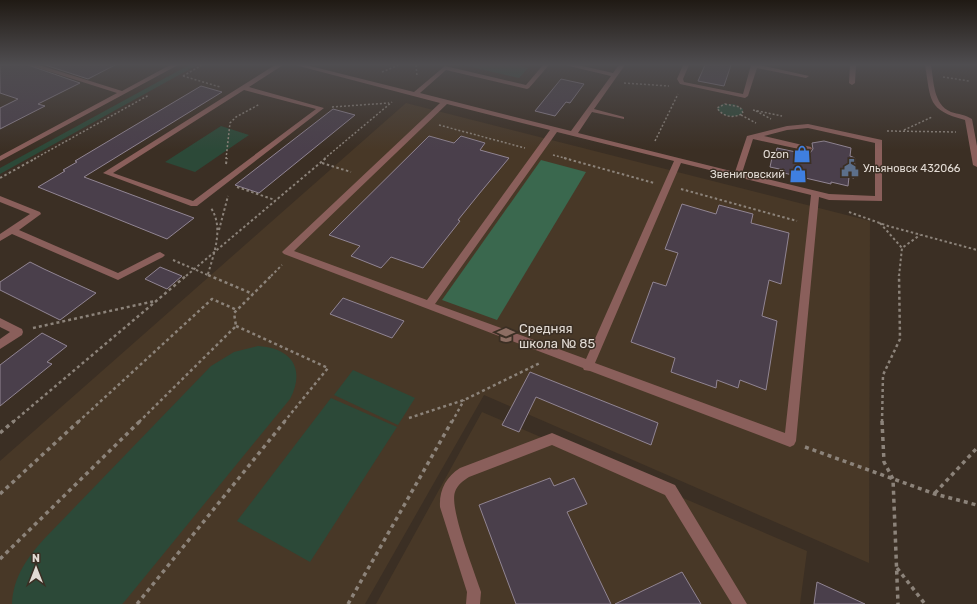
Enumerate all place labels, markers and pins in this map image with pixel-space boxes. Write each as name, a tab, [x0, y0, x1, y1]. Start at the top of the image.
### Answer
shop icon: Ozon	[792, 144, 812, 164]
place label: Ozon	[763, 148, 789, 161]
public building icon: Ульяновск 432066	[840, 158, 860, 178]
place label: Ульяновск 432066	[863, 162, 961, 175]
shop icon: Звениговский	[788, 164, 808, 184]
place label: Звениговский	[710, 168, 785, 181]
place label: Средняя школа № 85	[519, 321, 596, 351]
school or university icon: Средняя школа № 85	[496, 325, 516, 345]

